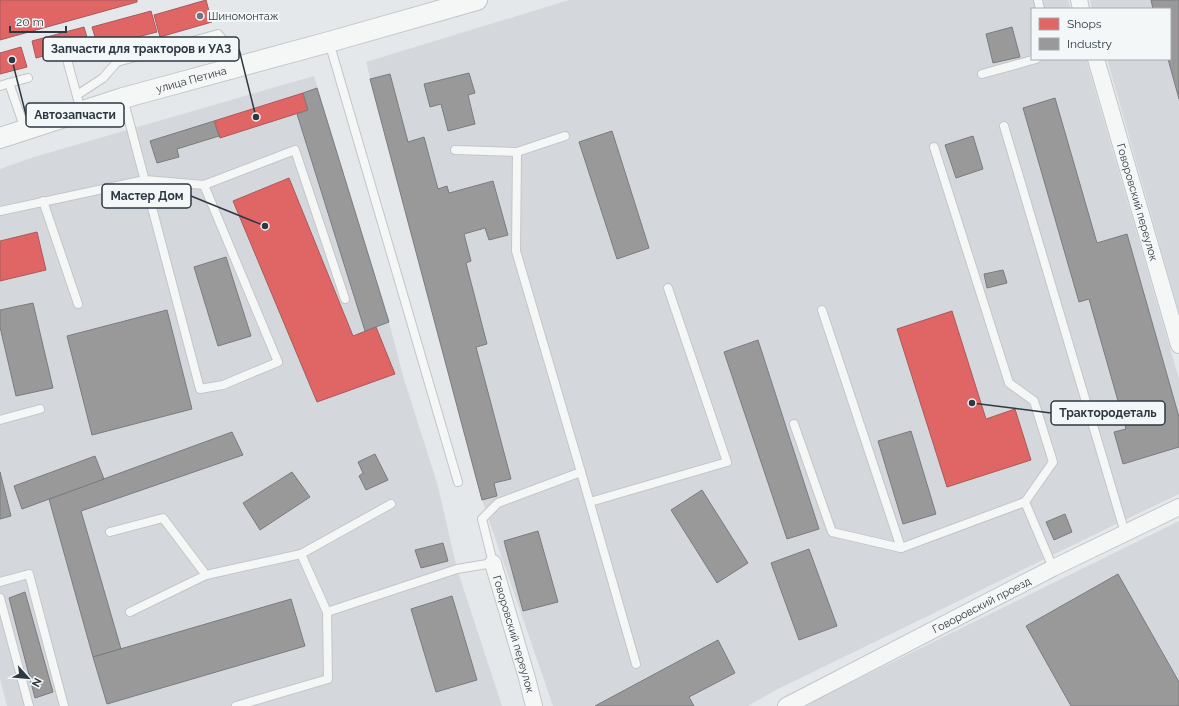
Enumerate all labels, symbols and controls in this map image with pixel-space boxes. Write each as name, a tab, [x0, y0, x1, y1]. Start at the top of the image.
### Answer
scale bar	[10, 8, 66, 34]
legend	[1031, 8, 1171, 60]
place label: Шиномонтаж	[208, 10, 279, 23]
marker: Шиномонтаж	[195, 11, 205, 21]
text: 20 m	[16, 15, 44, 29]
text: Shops	[1067, 17, 1102, 31]
callout: Запчасти для тракторов и УАЗ	[43, 37, 239, 61]
text: Industry	[1067, 37, 1113, 51]
text: Запчасти для тракторов и УАЗ	[51, 42, 231, 56]
street label: улица Петина	[154, 64, 228, 95]
callout: Автозапчасти	[26, 103, 124, 127]
text: Автозапчасти	[34, 108, 116, 122]
street label: Говоровский переулок	[1114, 142, 1161, 263]
callout: Мастер Дом	[102, 184, 191, 208]
text: Мастер Дом	[110, 189, 184, 203]
callout: Трактородеталь	[1051, 401, 1165, 425]
text: Трактородеталь	[1059, 406, 1157, 420]
street label: Говоровский переулок	[490, 574, 537, 694]
street label: Говоровский проезд	[930, 574, 1033, 636]
north arrow	[8, 658, 48, 698]
text: N	[29, 676, 44, 689]

